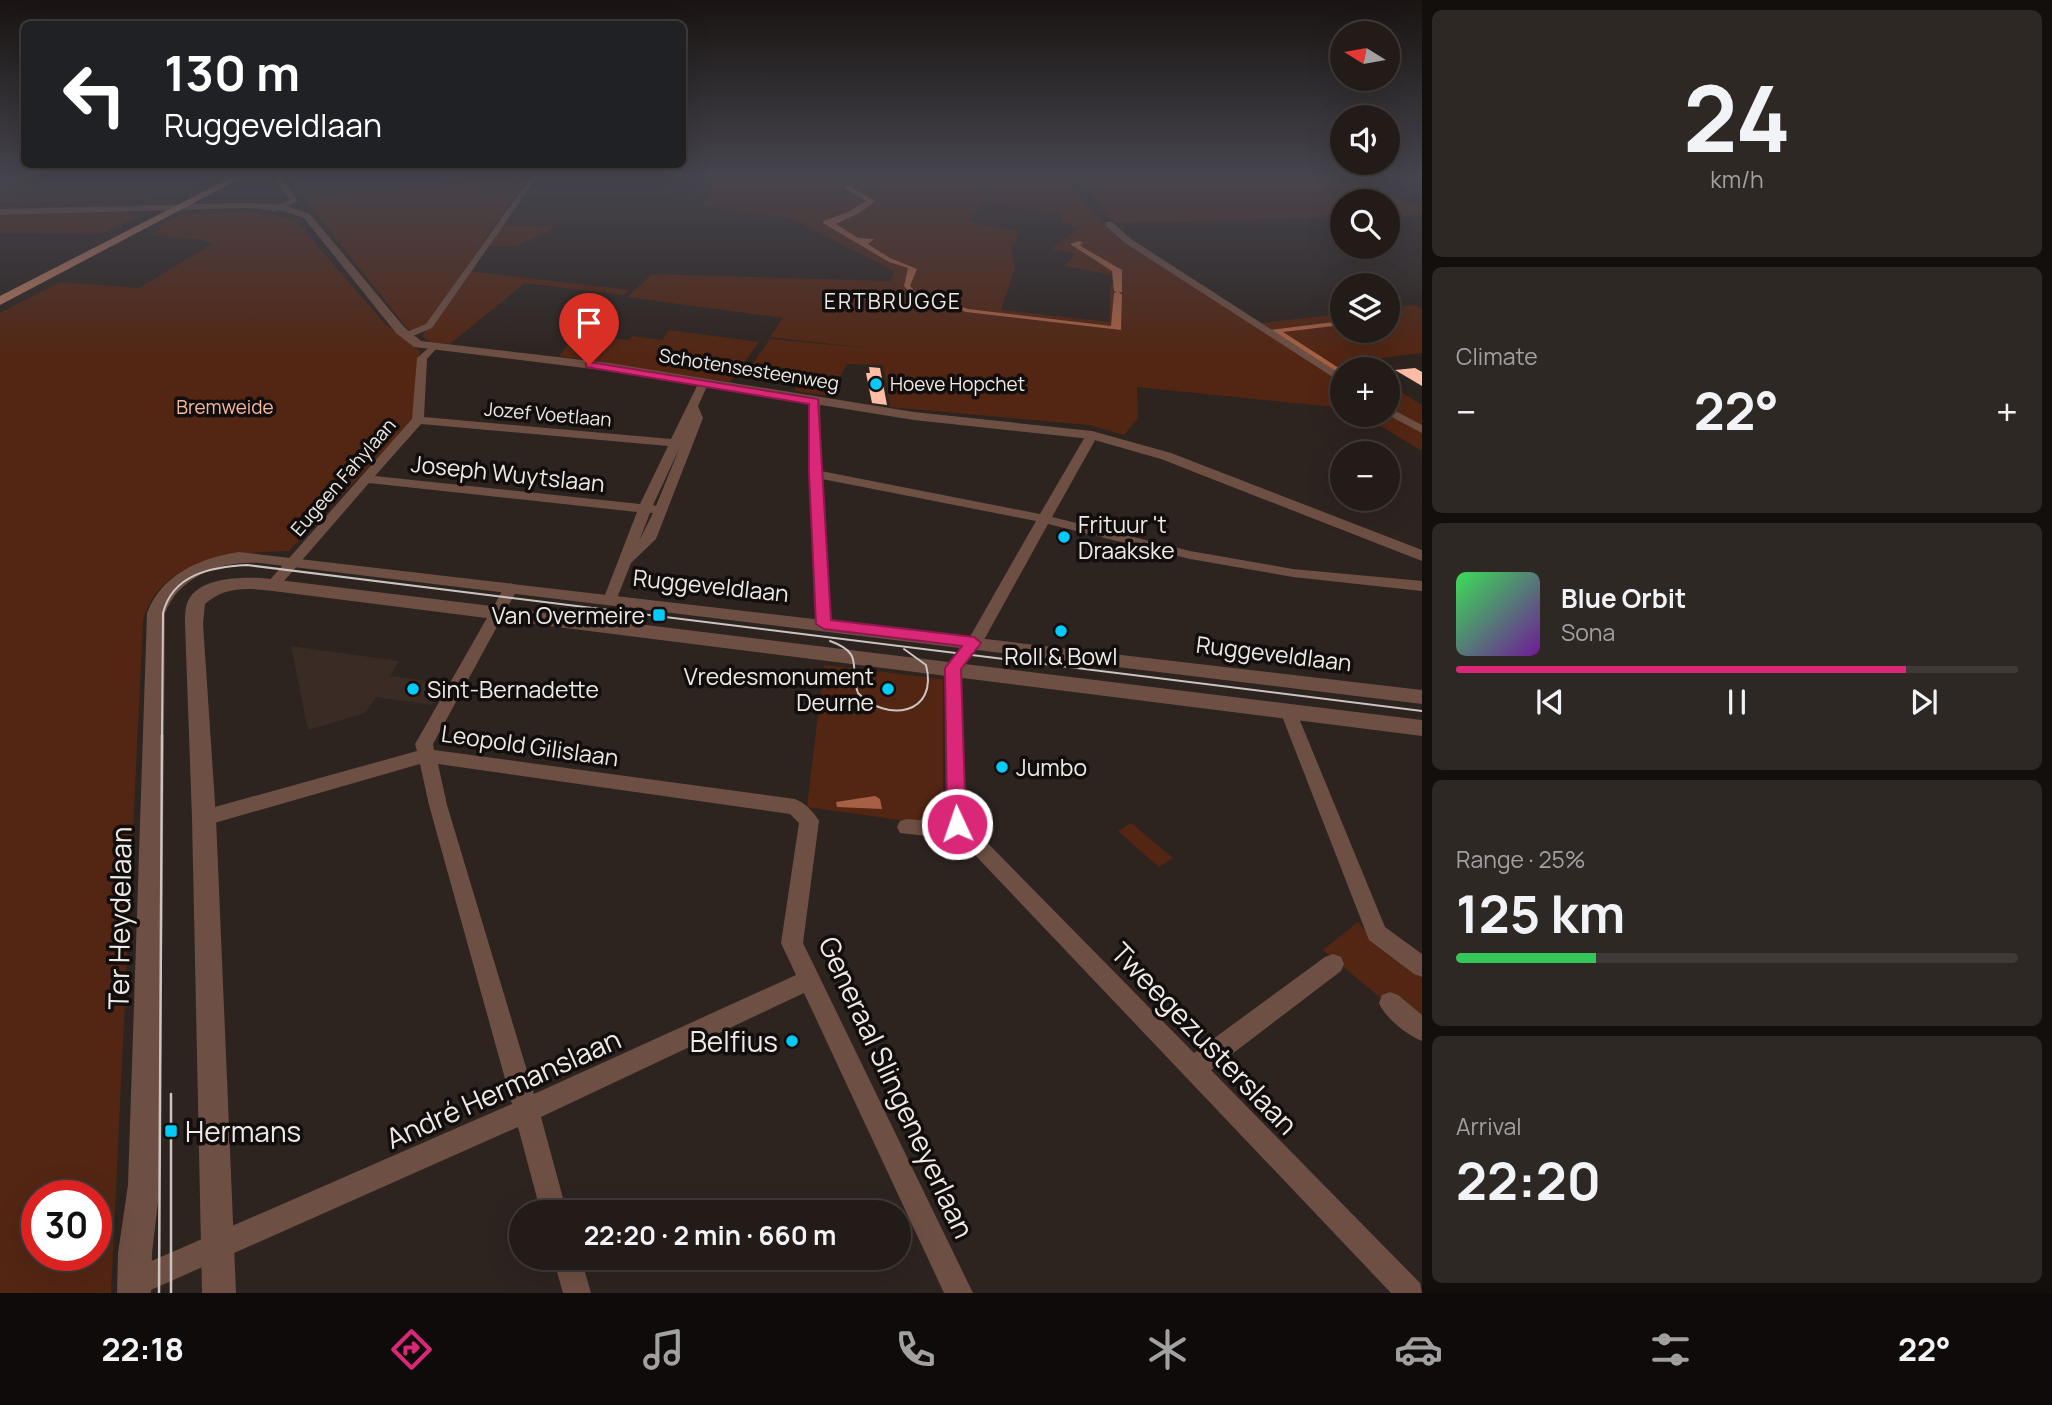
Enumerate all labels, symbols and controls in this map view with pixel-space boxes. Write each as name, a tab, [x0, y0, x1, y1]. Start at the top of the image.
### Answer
north arrow	[1330, 21, 1400, 91]
map controls	[1330, 21, 1400, 511]
text: 130 m	[164, 39, 300, 106]
icon: left	[49, 49, 140, 140]
text: 24	[1683, 55, 1791, 179]
text: Ruggeveldlaan	[164, 103, 382, 147]
button: sound	[1330, 105, 1400, 175]
text: km/h	[1710, 163, 1764, 195]
button: search	[1330, 189, 1400, 259]
button: layers	[1330, 273, 1400, 343]
district label: ERTBRUGGE	[824, 287, 962, 315]
pin	[559, 293, 619, 365]
icon: arrive	[570, 304, 608, 342]
text: Climate	[1456, 340, 1538, 372]
street label: Schotensesteenweg	[657, 342, 841, 396]
button: +	[1330, 357, 1400, 427]
place label: Hoeve Hopchet	[890, 371, 1025, 397]
text: 22°	[1694, 375, 1779, 446]
marker: Hoeve Hopchet	[868, 376, 884, 392]
text: −	[1456, 385, 1477, 437]
text: +	[1996, 385, 2018, 437]
park label: Bremweide	[176, 394, 274, 420]
street label: Jozef Voetlaan	[483, 395, 613, 433]
street label: Eugeen Fahylaan	[285, 413, 401, 541]
button: −	[1330, 441, 1400, 511]
street label: Joseph Wuytslaan	[410, 447, 606, 499]
place label: Frituur 't Draakske	[1078, 508, 1175, 566]
marker: Frituur 't Draakske	[1056, 529, 1072, 545]
street label: Ruggeveldlaan	[631, 561, 791, 609]
text: Blue Orbit	[1561, 580, 1686, 616]
place label: Van Overmeire	[492, 599, 645, 631]
marker: Van Overmeire	[651, 607, 667, 623]
text: Sona	[1561, 616, 1615, 648]
marker: Roll & Bowl	[1053, 623, 1069, 639]
street label: Ruggeveldlaan	[1194, 628, 1354, 678]
place label: Roll & Bowl	[1004, 640, 1118, 672]
place label: Vredesmonument Deurne	[684, 660, 874, 718]
place label: Sint-Bernadette	[427, 673, 599, 705]
marker: Sint-Bernadette	[405, 681, 421, 697]
marker: Vredesmonument Deurne	[880, 681, 896, 697]
icon: previous	[1531, 683, 1569, 721]
icon: pause	[1718, 683, 1756, 721]
icon: next	[1905, 683, 1943, 721]
street label: Leopold Gilislaan	[439, 717, 621, 773]
place label: Jumbo	[1016, 751, 1087, 783]
marker: Jumbo	[994, 759, 1010, 775]
position arrow	[920, 787, 994, 861]
street label: Ter Heydelaan	[98, 826, 140, 1010]
text: Range · 25%	[1456, 843, 1586, 875]
text: 125 km	[1456, 878, 1625, 949]
street label: Generaal Slingeneyerlaan	[810, 930, 984, 1244]
street label: Tweegezusterslaan	[1103, 934, 1307, 1142]
street label: André Hermanslaan	[379, 1019, 627, 1157]
place label: Belfius	[690, 1022, 778, 1060]
marker: Belfius	[784, 1033, 800, 1049]
text: Arrival	[1456, 1110, 1522, 1142]
place label: Hermans	[185, 1112, 301, 1150]
marker: Hermans	[163, 1123, 179, 1139]
text: 22:20	[1456, 1145, 1601, 1216]
speed limit sign: 30	[21, 1180, 112, 1271]
text: 22:20 · 2 min · 660 m	[584, 1217, 836, 1253]
icon: directions	[387, 1325, 436, 1374]
icon: music	[639, 1325, 688, 1374]
icon: phone	[891, 1325, 940, 1374]
icon: climate	[1143, 1325, 1192, 1374]
icon: car	[1394, 1325, 1443, 1374]
icon: filters	[1646, 1325, 1695, 1374]
text: 22:18	[101, 1327, 184, 1371]
text: 22°	[1898, 1327, 1951, 1371]

